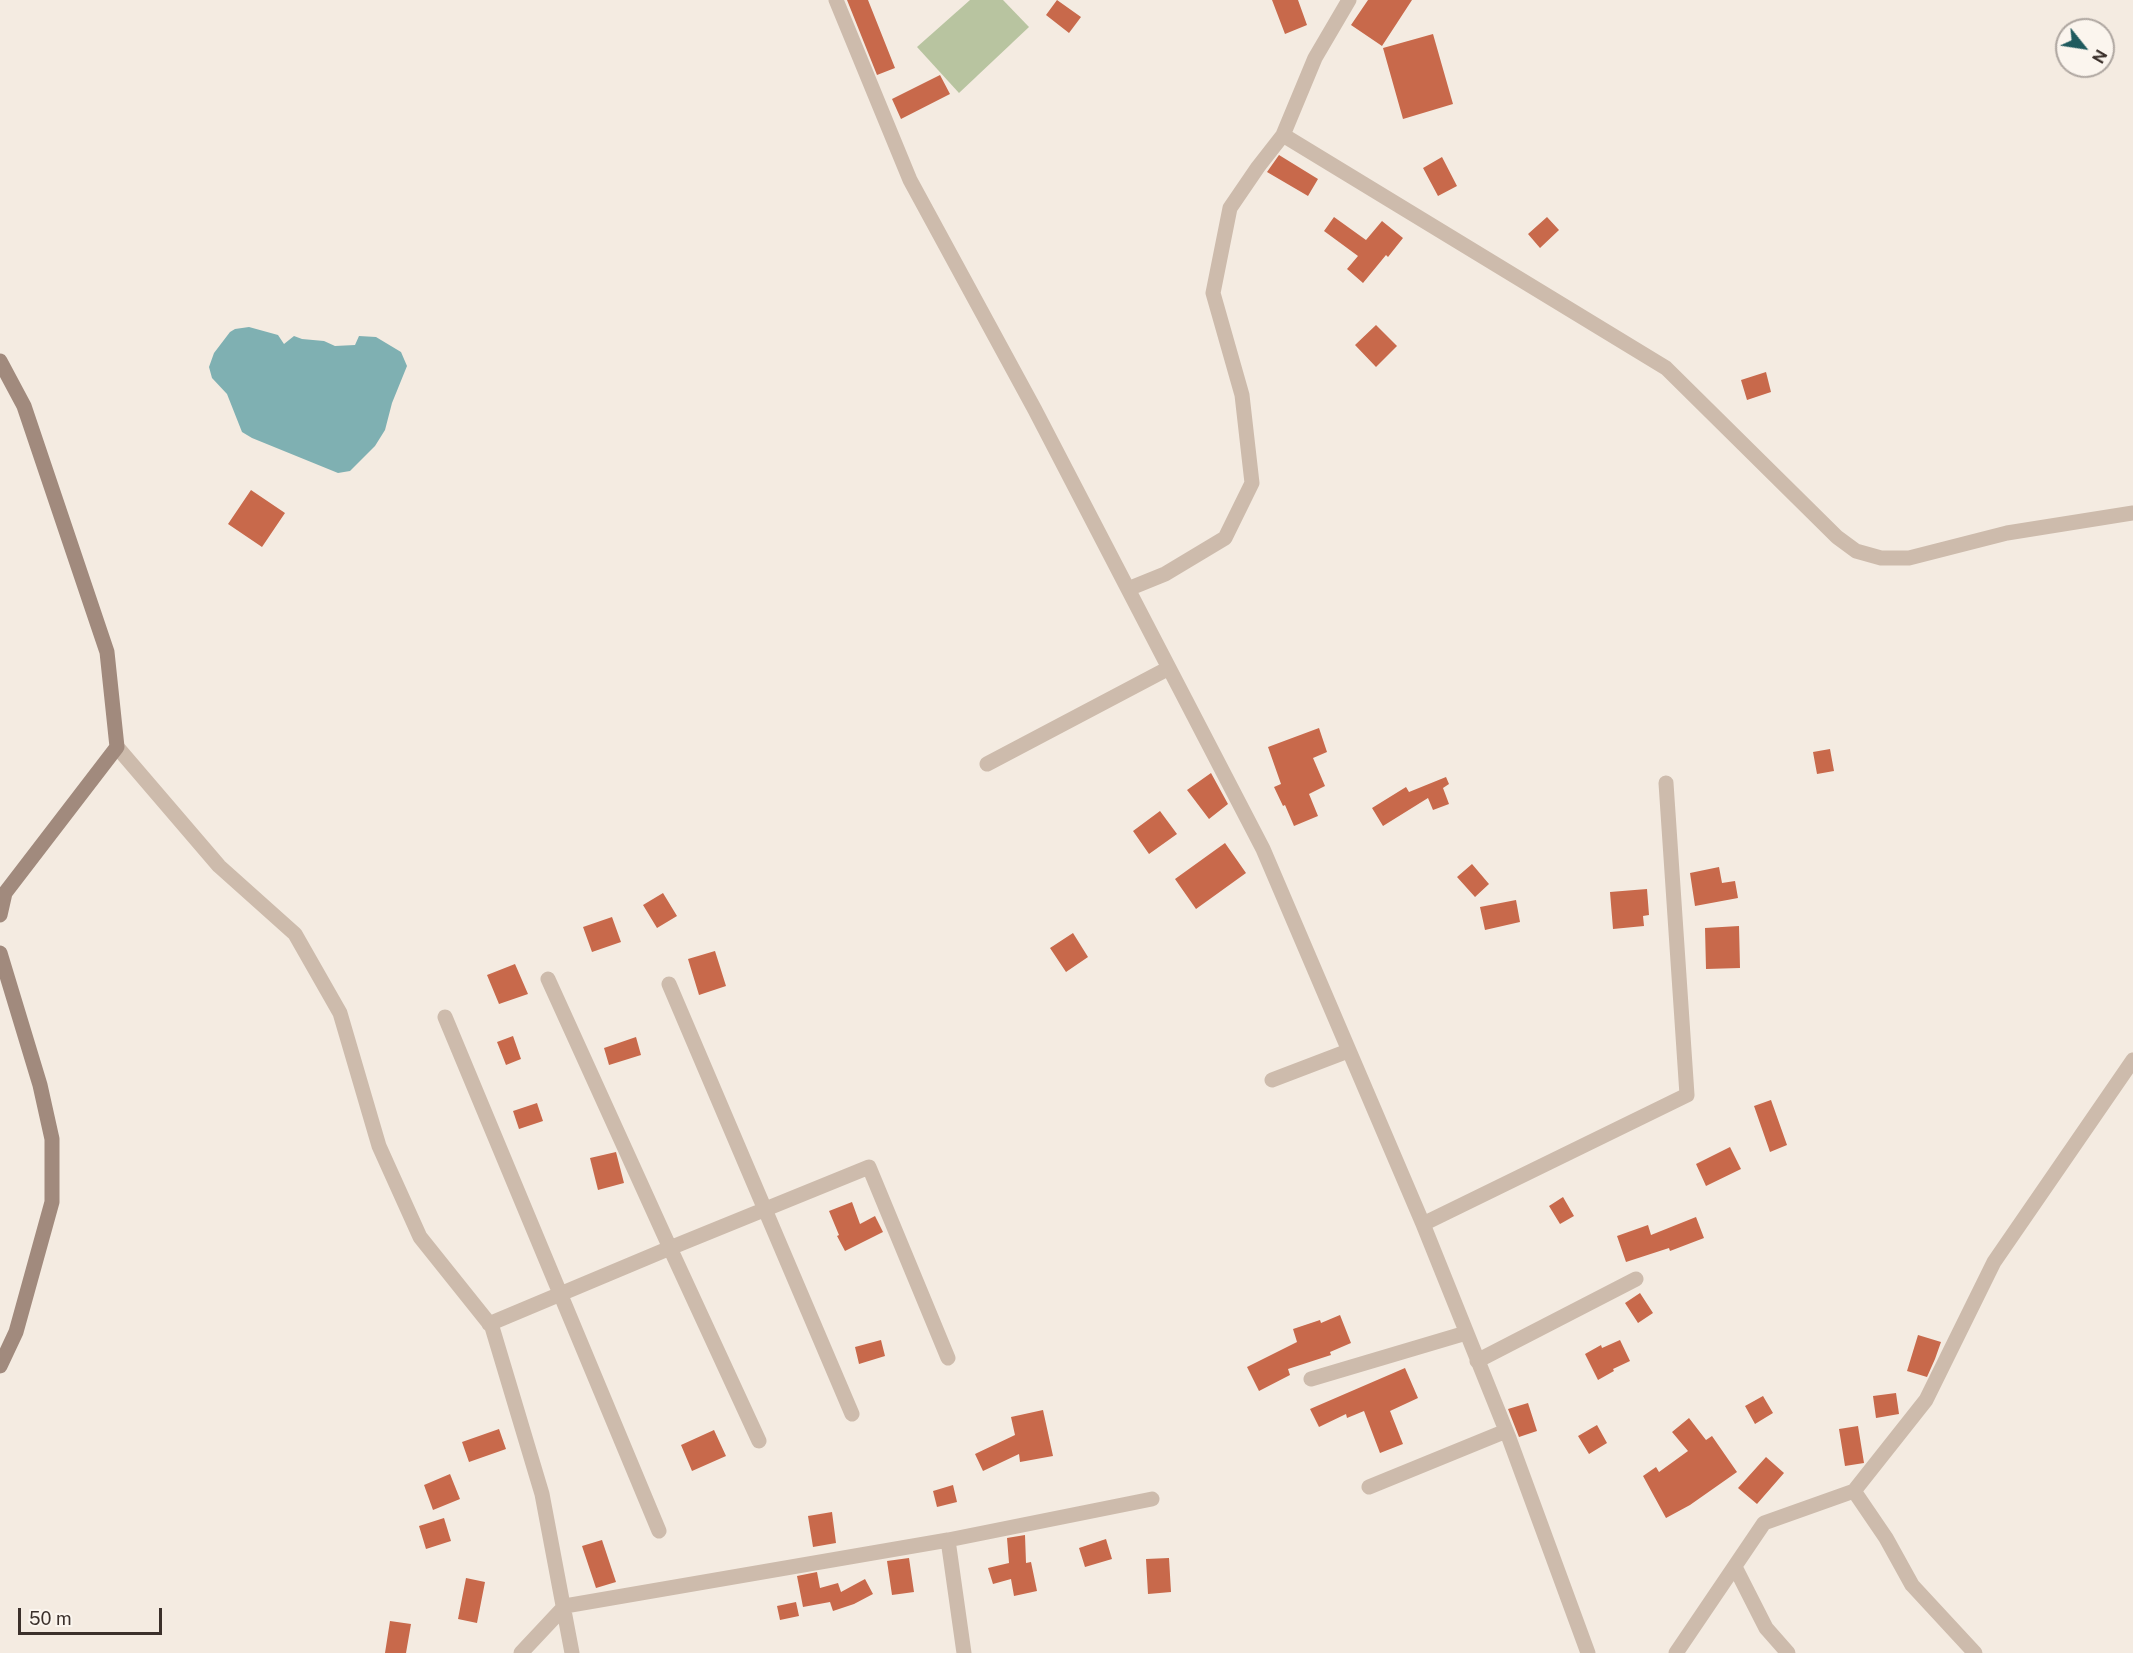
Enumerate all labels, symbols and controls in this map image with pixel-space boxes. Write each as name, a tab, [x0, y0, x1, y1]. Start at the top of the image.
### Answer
north arrow	[2055, 18, 2115, 78]
text: N	[2088, 46, 2111, 66]
scale bar	[21, 1596, 165, 1634]
text: 50 m	[29, 1608, 72, 1629]

